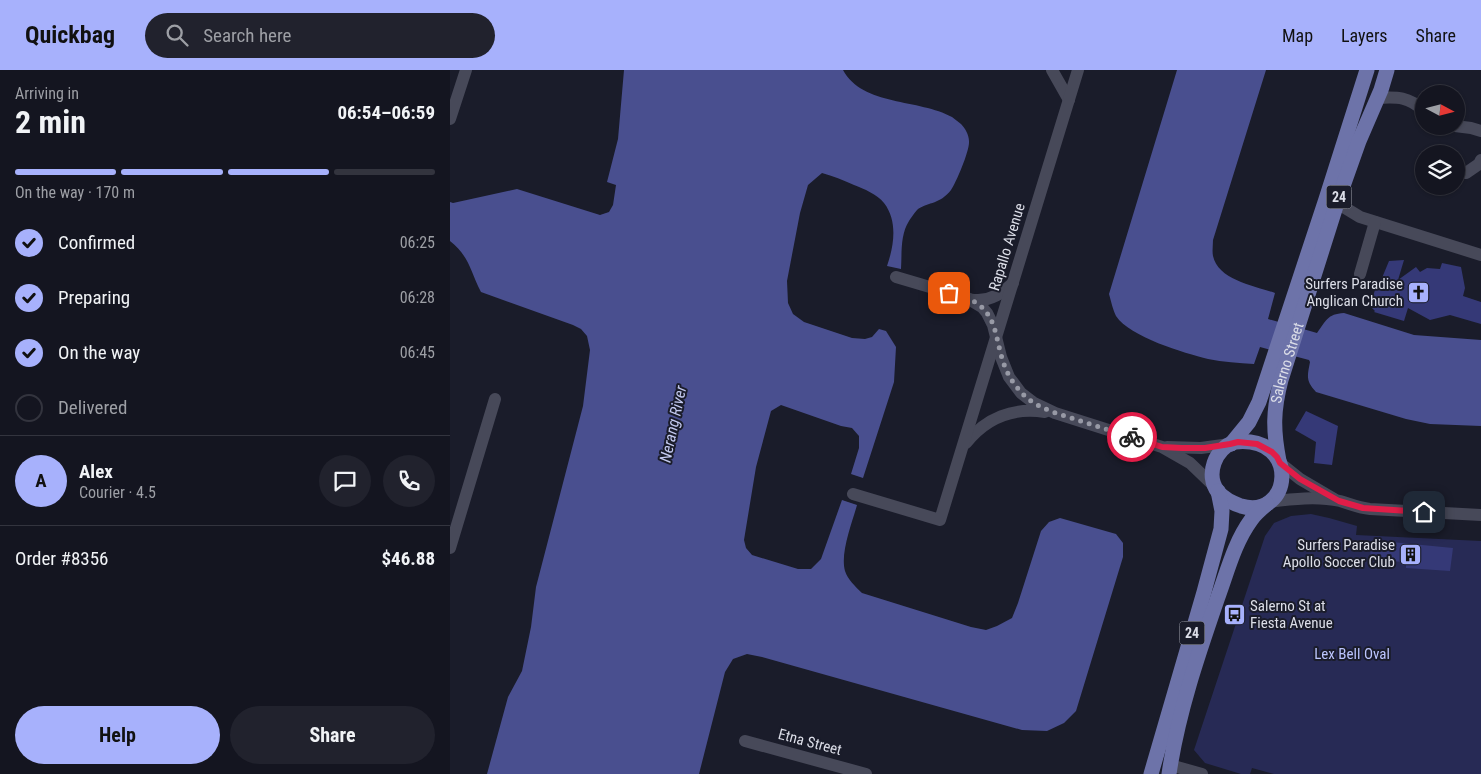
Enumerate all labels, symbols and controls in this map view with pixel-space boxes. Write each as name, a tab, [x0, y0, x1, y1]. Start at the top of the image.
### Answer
search box	[145, 13, 495, 58]
text: Quickbag	[25, 21, 115, 49]
icon: search	[163, 21, 191, 49]
text: Search here	[203, 24, 292, 47]
text: Map	[1282, 25, 1313, 46]
text: Layers	[1341, 25, 1388, 46]
text: Share	[1416, 25, 1456, 46]
text: Arriving in	[15, 84, 79, 103]
north arrow	[1415, 85, 1465, 135]
map controls	[1415, 85, 1465, 195]
text: 06:54–06:59	[337, 101, 435, 124]
text: 2 min	[15, 103, 86, 141]
button: layers	[1415, 145, 1465, 195]
text: On the way · 170 m	[15, 183, 135, 202]
road number: 24	[1326, 185, 1352, 208]
street label: Rapallo Avenue	[985, 201, 1029, 293]
icon: check	[15, 229, 43, 257]
text: Confirmed	[58, 231, 135, 254]
text: 06:25	[400, 233, 435, 252]
pin	[928, 272, 970, 314]
place label: Surfers Paradise Anglican Church	[1305, 275, 1403, 310]
icon: bag	[935, 279, 963, 307]
church icon: Surfers Paradise Anglican Church	[1407, 281, 1431, 305]
icon: check	[15, 284, 43, 312]
text: Preparing	[58, 286, 130, 309]
text: 06:28	[400, 288, 435, 307]
street label: Salerno Street	[1267, 320, 1308, 405]
icon: check	[15, 339, 43, 367]
text: On the way	[58, 341, 140, 364]
text: 06:45	[400, 343, 435, 362]
water label: Nerang River	[656, 383, 691, 464]
text: Delivered	[58, 396, 127, 419]
courier	[1107, 412, 1157, 462]
icon: bike	[1118, 423, 1146, 451]
button: chat	[319, 455, 371, 507]
button: phone	[383, 455, 435, 507]
text: Alex	[79, 460, 113, 483]
text: A	[35, 469, 47, 492]
text: Courier · 4.5	[79, 483, 156, 502]
pin	[1403, 491, 1445, 533]
icon: home	[1410, 498, 1438, 526]
place label: Surfers Paradise Apollo Soccer Club	[1283, 536, 1395, 571]
building icon: Surfers Paradise Apollo Soccer Club	[1399, 542, 1423, 566]
text: Order #8356	[15, 547, 108, 570]
text: $46.88	[381, 547, 435, 570]
place label: Salerno St at Fiesta Avenue	[1250, 597, 1333, 632]
bus stop icon: Salerno St at Fiesta Avenue	[1222, 603, 1246, 627]
road number: 24	[1180, 622, 1204, 644]
park label: Lex Bell Oval	[1314, 645, 1390, 663]
button: Help	[15, 706, 220, 764]
button: Share	[230, 706, 435, 764]
street label: Etna Street	[776, 725, 844, 759]

